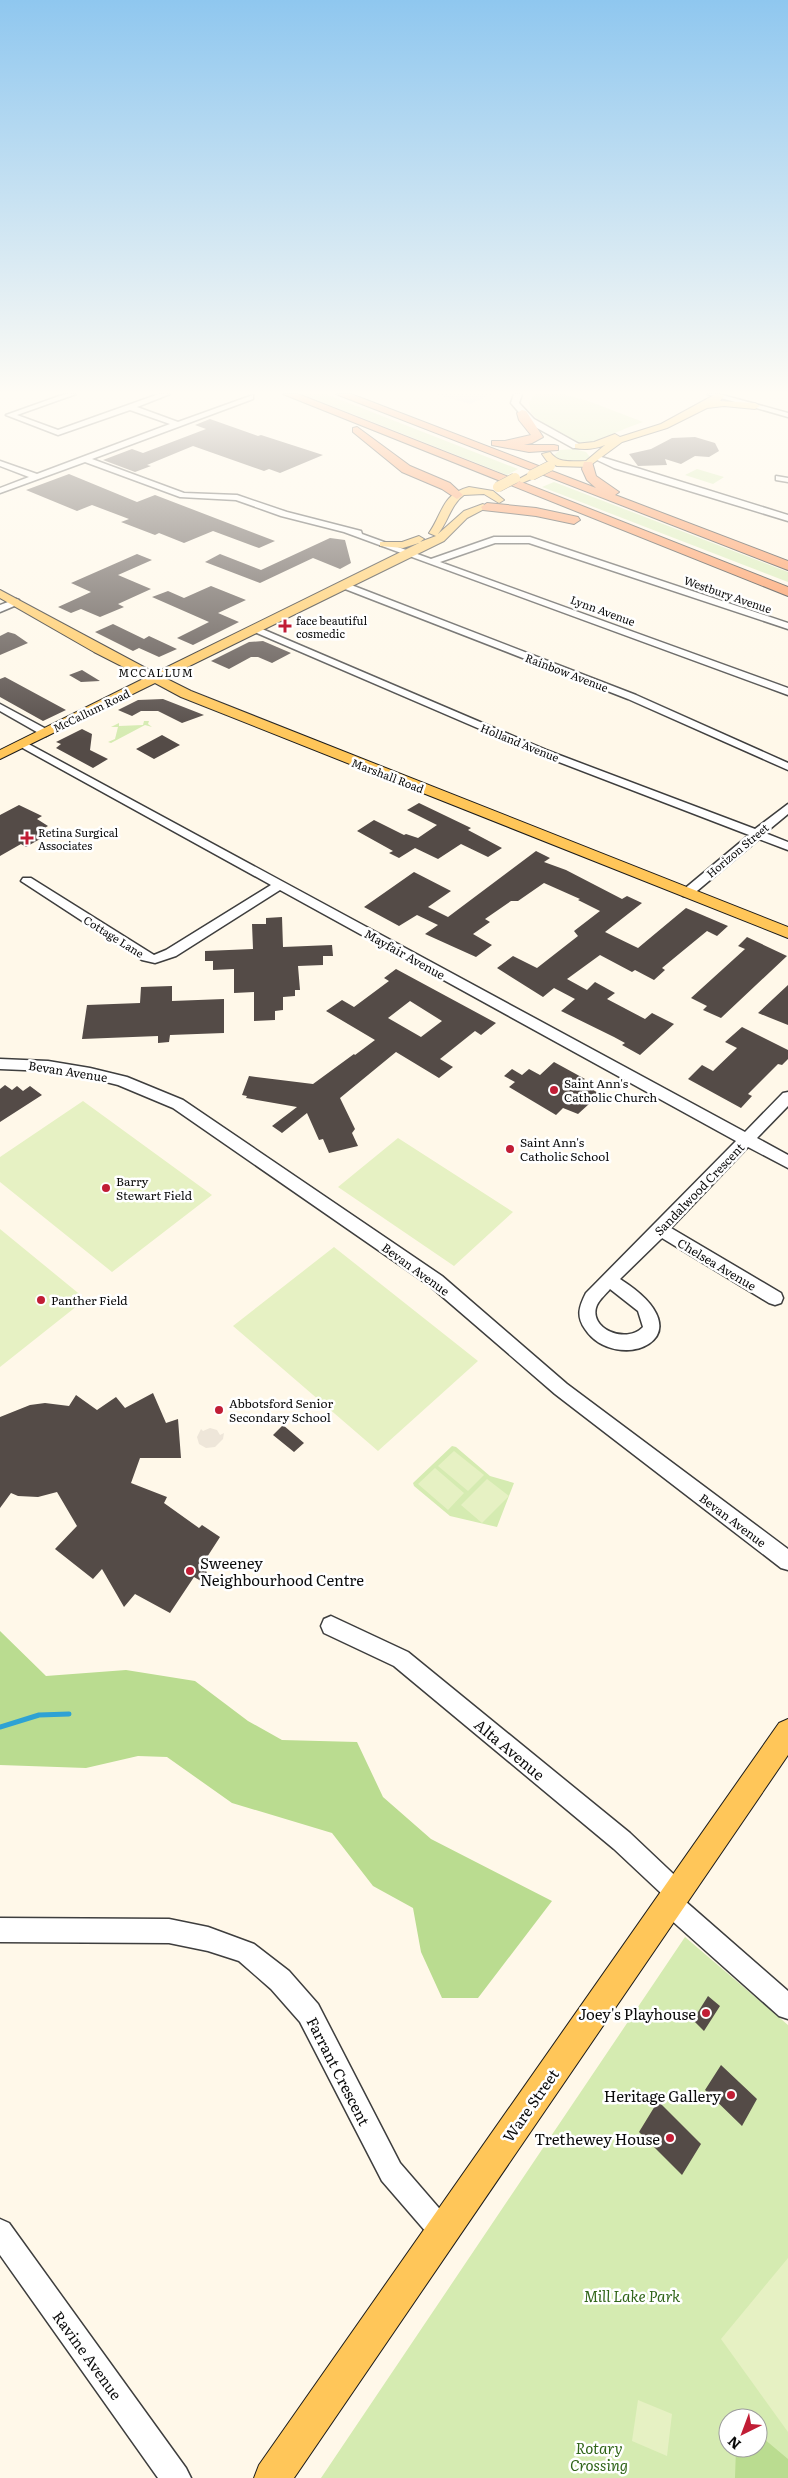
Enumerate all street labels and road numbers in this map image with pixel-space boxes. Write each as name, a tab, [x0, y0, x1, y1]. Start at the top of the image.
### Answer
street label: Westbury Avenue	[682, 571, 774, 617]
street label: Lynn Avenue	[568, 591, 638, 629]
street label: Rainbow Avenue	[523, 649, 611, 695]
street label: McCallum Road	[50, 684, 132, 736]
street label: Holland Avenue	[478, 719, 562, 765]
street label: Marshall Road	[350, 754, 427, 796]
street label: Horizon Street	[702, 819, 772, 881]
street label: Cottage Lane	[81, 911, 147, 961]
street label: Mayfair Avenue	[361, 924, 449, 984]
street label: Bevan Avenue	[27, 1056, 109, 1086]
street label: Sandalwood Crescent	[650, 1138, 748, 1239]
street label: Chelsea Avenue	[674, 1233, 760, 1295]
street label: Bevan Avenue	[378, 1238, 454, 1300]
street label: Bevan Avenue	[696, 1489, 770, 1551]
street label: Alta Avenue	[470, 1713, 550, 1785]
street label: Farrant Crescent	[302, 2012, 376, 2130]
street label: Ware Street	[496, 2064, 564, 2146]
street label: Ravine Avenue	[48, 2306, 128, 2405]

